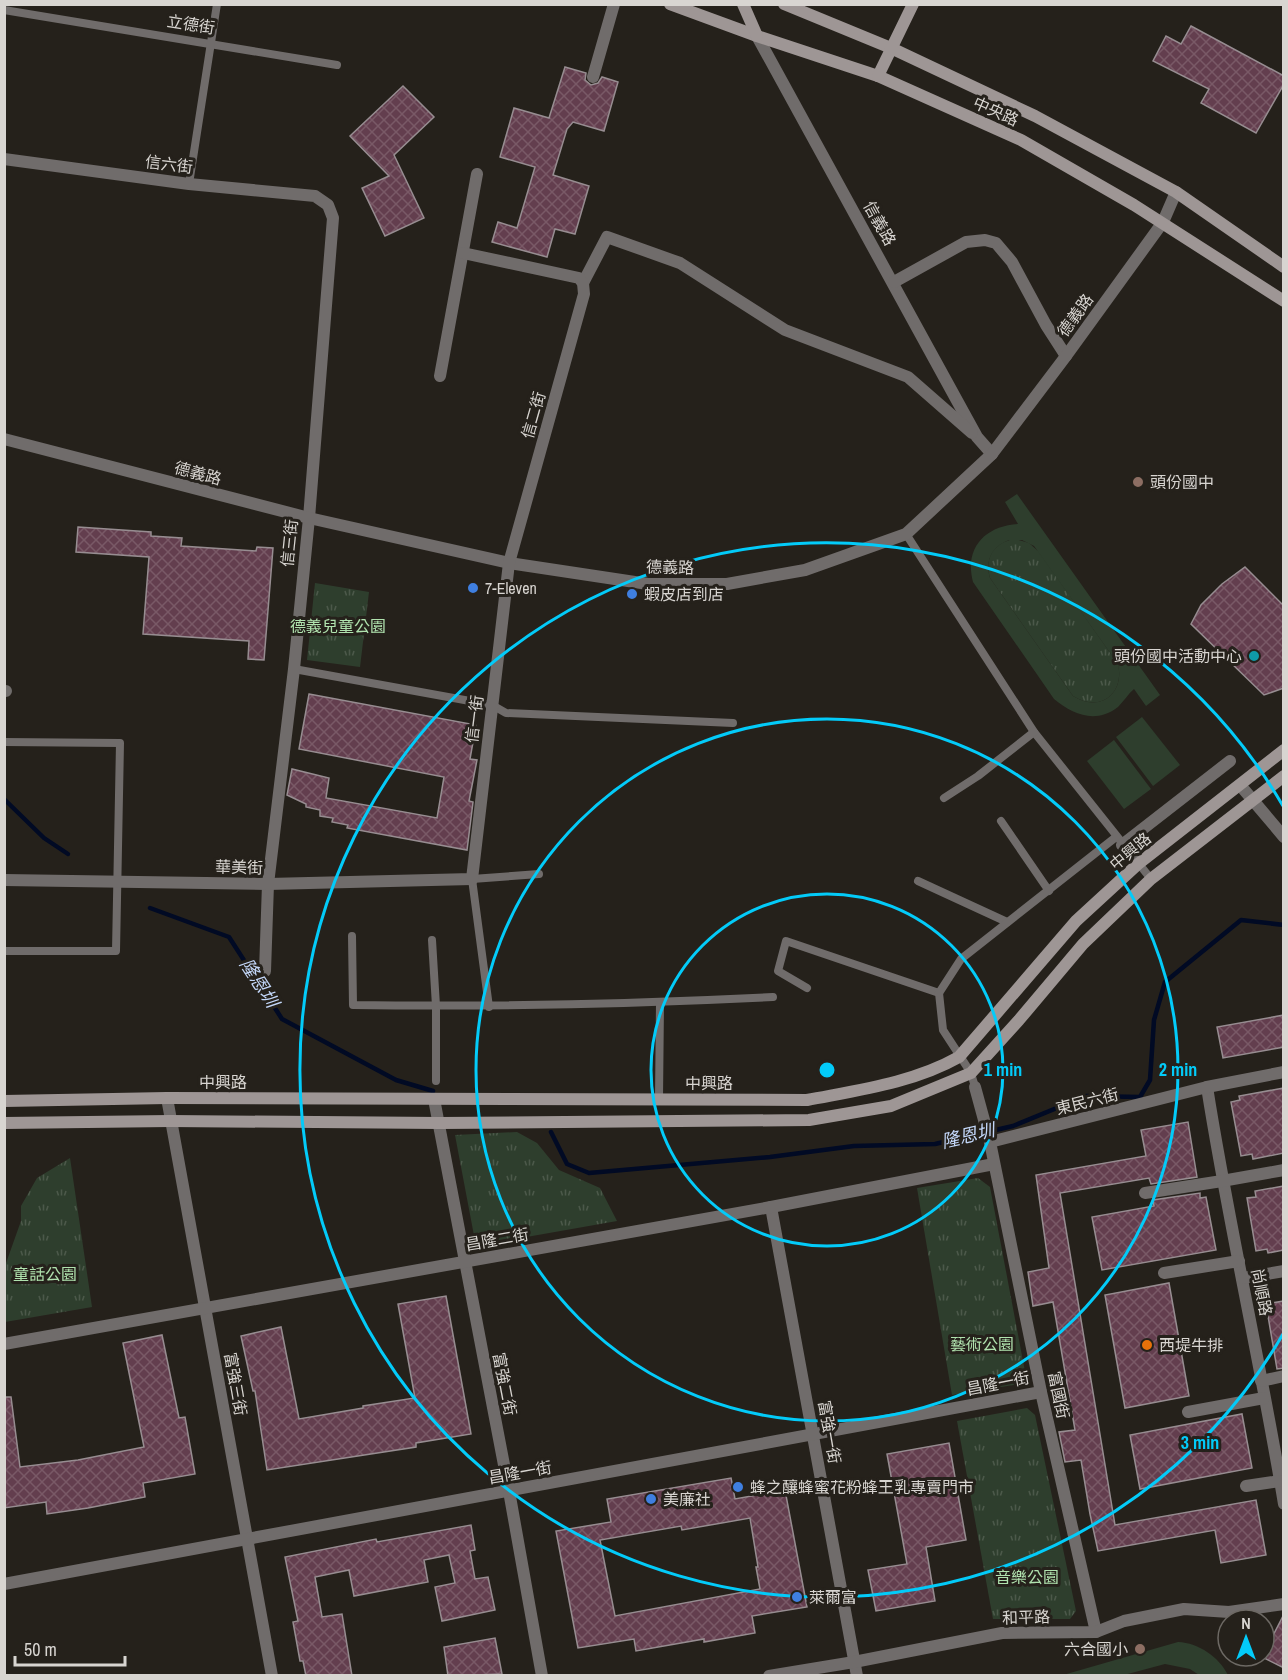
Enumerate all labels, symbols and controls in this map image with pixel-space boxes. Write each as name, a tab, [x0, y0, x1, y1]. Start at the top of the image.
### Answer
street label: 立德街	[166, 9, 216, 39]
street label: 中央路	[970, 91, 1022, 131]
street label: 信六街	[144, 150, 194, 178]
street label: 信義路	[859, 197, 901, 249]
street label: 德義路	[1052, 289, 1098, 341]
street label: 信二街	[516, 389, 550, 441]
street label: 德義路	[172, 456, 224, 490]
place label: 頭份國中	[1150, 471, 1214, 493]
marker: 頭份國中	[1131, 475, 1145, 489]
street label: 信三街	[276, 518, 302, 568]
street label: 德義路	[646, 556, 694, 578]
place label: 7-Eleven	[485, 577, 537, 599]
marker: 7-Eleven	[466, 581, 480, 595]
place label: 蝦皮店到店	[644, 583, 724, 605]
marker: 蝦皮店到店	[625, 587, 639, 601]
park label: 德義兒童公園	[290, 615, 386, 637]
place label: 頭份國中活動中心	[1114, 645, 1242, 667]
marker: 頭份國中活動中心	[1247, 649, 1261, 663]
street label: 信一街	[460, 694, 488, 744]
street label: 中興路	[1105, 827, 1155, 875]
street label: 華美街	[215, 856, 263, 878]
water label: 隆恩圳	[234, 953, 286, 1015]
text: 1 min	[984, 1057, 1022, 1082]
text: 2 min	[1159, 1057, 1197, 1082]
centre of rings	[817, 1060, 837, 1080]
street label: 中興路	[199, 1071, 247, 1093]
street label: 中興路	[685, 1072, 733, 1094]
street label: 東民六街	[1053, 1083, 1121, 1119]
water label: 隆恩圳	[939, 1117, 1000, 1154]
street label: 昌隆二街	[464, 1223, 530, 1255]
park label: 童話公園	[13, 1263, 77, 1285]
street label: 尚順路	[1247, 1266, 1277, 1318]
park label: 藝術公園	[950, 1333, 1014, 1355]
place label: 西堤牛排	[1159, 1334, 1223, 1356]
marker: 西堤牛排	[1140, 1338, 1154, 1352]
street label: 富強二街	[488, 1350, 522, 1418]
street label: 富強三街	[220, 1351, 252, 1417]
street label: 昌隆一街	[964, 1366, 1032, 1400]
street label: 富國街	[1043, 1369, 1075, 1421]
street label: 富強一街	[814, 1399, 846, 1465]
text: 3 min	[1181, 1430, 1219, 1455]
street label: 昌隆一街	[487, 1456, 553, 1488]
place label: 蜂之釀蜂蜜花粉蜂王乳專賣門市	[750, 1476, 974, 1498]
marker: 蜂之釀蜂蜜花粉蜂王乳專賣門市	[731, 1480, 745, 1494]
place label: 美廉社	[663, 1488, 711, 1510]
marker: 美廉社	[644, 1492, 658, 1506]
park label: 音樂公園	[995, 1566, 1059, 1588]
place label: 萊爾富	[809, 1586, 857, 1608]
marker: 萊爾富	[790, 1590, 804, 1604]
street label: 和平路	[1002, 1605, 1050, 1629]
north arrow	[1216, 1608, 1276, 1668]
text: N	[1241, 1612, 1251, 1634]
scale bar	[15, 1629, 124, 1667]
text: 50 m	[24, 1637, 57, 1662]
place label: 六合國小	[1064, 1638, 1128, 1660]
marker: 六合國小	[1133, 1642, 1147, 1656]

